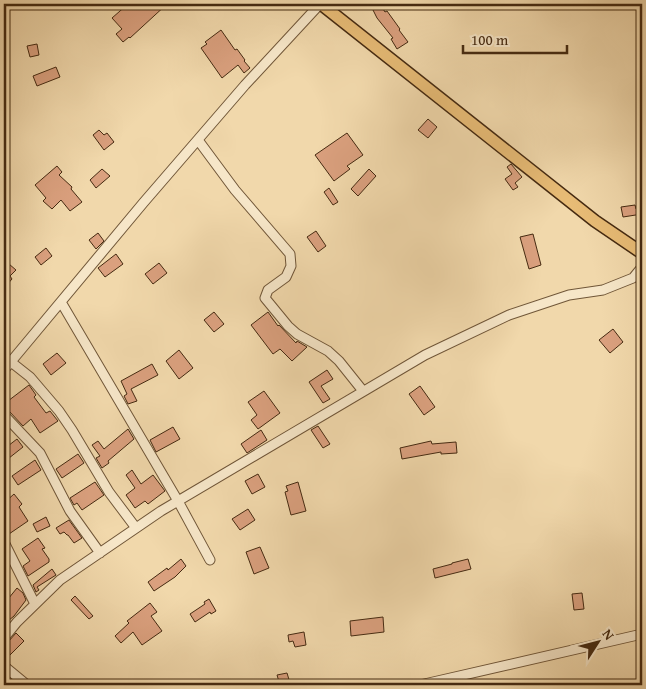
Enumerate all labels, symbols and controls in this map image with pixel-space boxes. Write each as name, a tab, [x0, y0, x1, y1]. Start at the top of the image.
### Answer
scale bar	[463, 22, 567, 54]
text: 100 m	[471, 29, 509, 50]
north arrow	[574, 616, 624, 666]
text: N	[598, 625, 620, 645]

